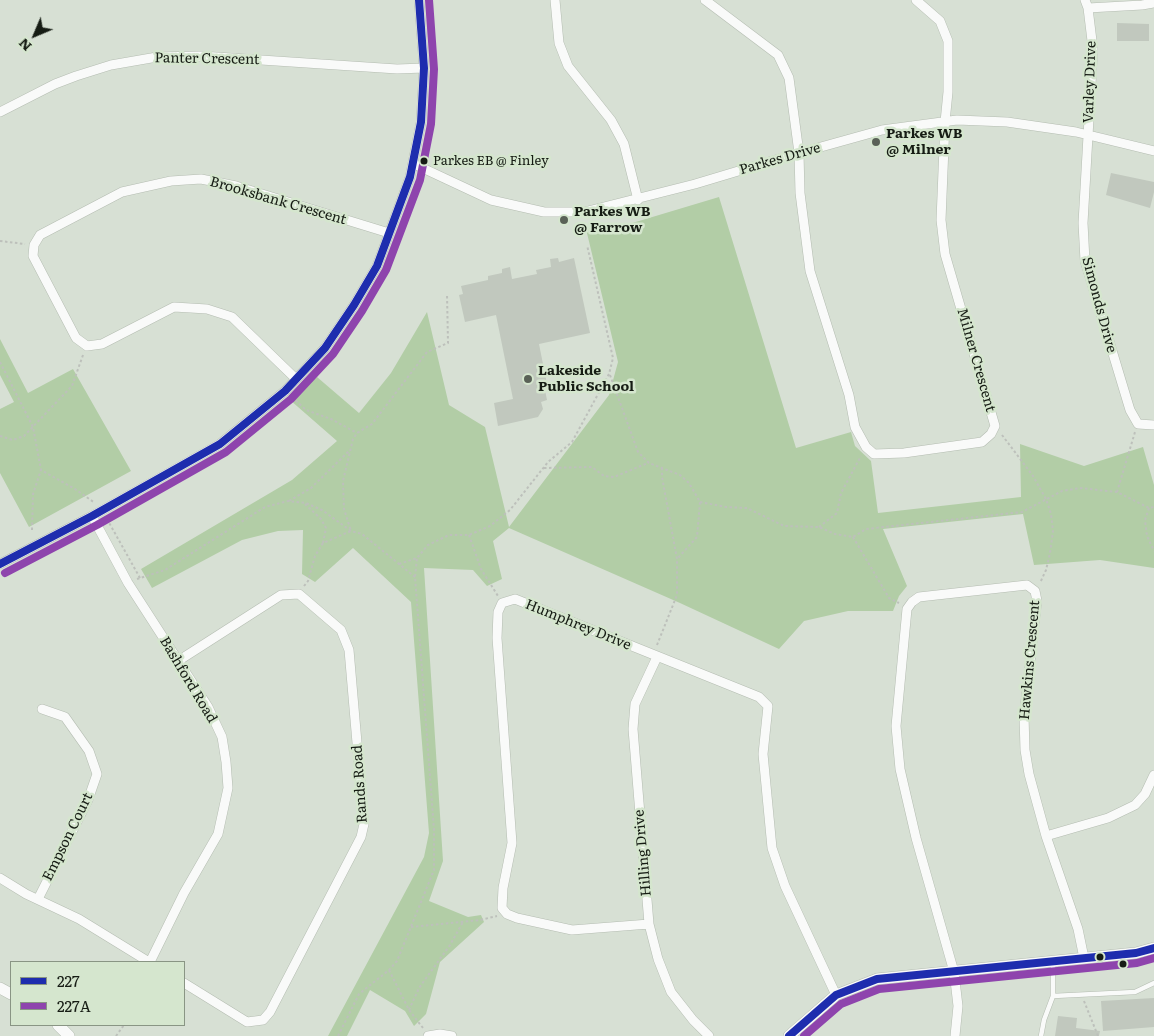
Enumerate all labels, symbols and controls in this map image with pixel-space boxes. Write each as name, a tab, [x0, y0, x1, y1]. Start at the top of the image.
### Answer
north arrow	[10, 10, 60, 60]
text: N	[13, 34, 36, 57]
street label: Varley Drive	[1080, 41, 1100, 123]
street label: Panter Crescent	[154, 50, 260, 68]
place label: Parkes WB @ Milner	[886, 126, 962, 158]
marker: Parkes WB @ Milner	[870, 136, 882, 148]
street label: Parkes Drive	[738, 139, 822, 179]
place label: Parkes EB @ Finley	[433, 153, 549, 169]
marker: Parkes EB @ Finley	[419, 156, 429, 166]
street label: Brooksbank Crescent	[208, 173, 348, 229]
place label: Parkes WB @ Farrow	[574, 204, 650, 236]
marker: Parkes WB @ Farrow	[558, 214, 570, 226]
street label: Simonds Drive	[1078, 255, 1120, 355]
street label: Milner Crescent	[953, 306, 999, 414]
place label: Lakeside Public School	[538, 363, 634, 396]
marker: Lakeside Public School	[522, 373, 534, 385]
street label: Humphrey Drive	[523, 596, 633, 654]
street label: Hawkins Crescent	[1016, 599, 1044, 721]
street label: Bashford Road	[156, 634, 220, 726]
street label: Rands Road	[349, 744, 371, 824]
street label: Empson Court	[39, 790, 97, 884]
street label: Hilling Drive	[631, 809, 655, 897]
unlabelled marker	[1095, 952, 1105, 962]
unlabelled marker	[1118, 959, 1128, 969]
legend	[10, 961, 185, 1026]
text: 227	[57, 969, 80, 992]
text: 227A	[57, 994, 91, 1017]

